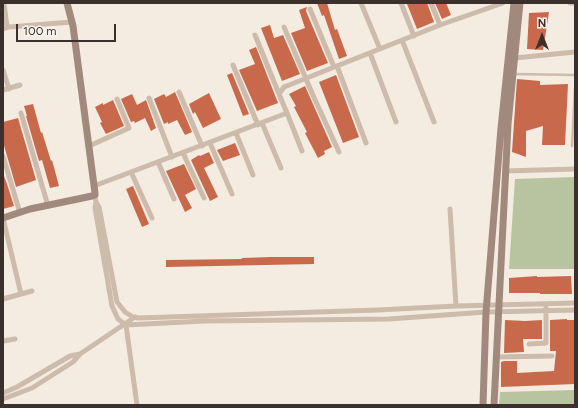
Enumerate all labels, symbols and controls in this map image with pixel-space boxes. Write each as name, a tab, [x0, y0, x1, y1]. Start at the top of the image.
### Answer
scale bar	[18, 16, 118, 42]
north arrow	[522, 16, 562, 56]
text: N	[538, 17, 546, 30]
text: 100 m	[23, 24, 57, 38]

